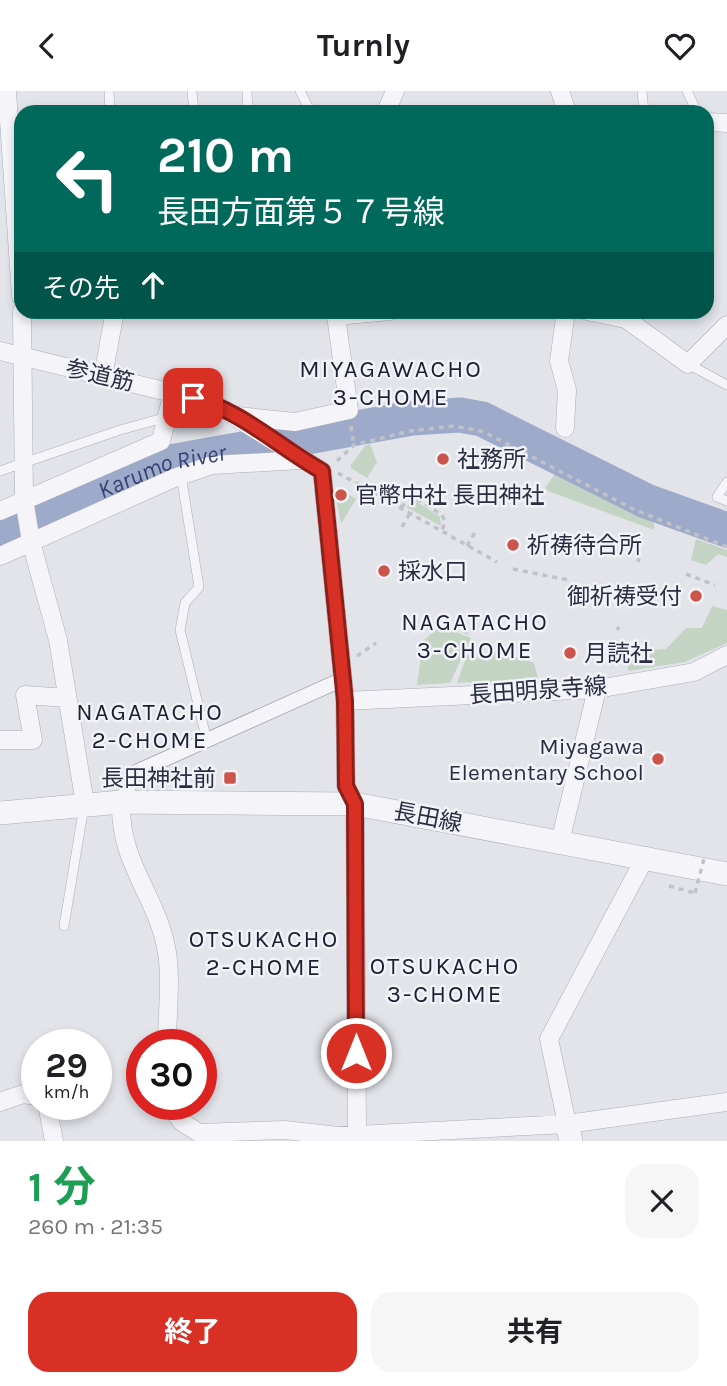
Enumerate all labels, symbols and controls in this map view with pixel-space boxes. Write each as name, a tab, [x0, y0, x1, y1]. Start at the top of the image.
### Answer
icon: back	[28, 27, 66, 65]
text: Turnly	[317, 27, 410, 64]
icon: heart	[661, 27, 699, 65]
text: 210 m	[157, 127, 294, 184]
icon: left	[42, 133, 133, 224]
text: 長田方面第５７号線	[157, 194, 445, 231]
icon: ahead	[134, 266, 172, 304]
text: その先	[42, 273, 120, 304]
street label: 参道筋	[63, 355, 137, 396]
district label: MIYAGAWACHO 3-CHOME	[299, 355, 483, 411]
pin	[163, 368, 223, 428]
icon: arrive	[174, 379, 212, 417]
water label: Karumo River	[94, 438, 229, 505]
place label: 社務所	[457, 446, 526, 473]
marker: 社務所	[435, 451, 451, 467]
place label: 官幣中社 長田神社	[355, 482, 544, 509]
marker: 官幣中社 長田神社	[333, 487, 349, 503]
place label: 祈祷待合所	[527, 532, 642, 559]
marker: 祈祷待合所	[505, 537, 521, 553]
place label: 採水口	[398, 558, 467, 585]
marker: 採水口	[376, 563, 392, 579]
place label: 御祈祷受付	[567, 583, 682, 610]
marker: 御祈祷受付	[688, 588, 704, 604]
district label: NAGATACHO 3-CHOME	[401, 608, 549, 664]
place label: 月読社	[584, 640, 653, 667]
marker: 月読社	[562, 645, 578, 661]
street label: 長田明泉寺線	[468, 672, 608, 709]
district label: NAGATACHO 2-CHOME	[76, 698, 224, 754]
place label: Miyagawa Elementary School	[449, 733, 644, 786]
marker: Miyagawa Elementary School	[650, 751, 666, 767]
place label: 長田神社前	[101, 765, 216, 792]
marker: 長田神社前	[222, 770, 238, 786]
street label: 長田線	[391, 798, 464, 837]
district label: OTSUKACHO 2-CHOME	[189, 925, 339, 981]
district label: OTSUKACHO 3-CHOME	[370, 952, 520, 1008]
position arrow	[319, 1016, 393, 1090]
speed limit sign: 30	[126, 1029, 217, 1120]
text: 29	[45, 1045, 88, 1086]
text: km/h	[44, 1081, 89, 1103]
text: 1 分	[28, 1162, 96, 1212]
button: close	[625, 1164, 699, 1238]
text: 260 m · 21:35	[28, 1213, 163, 1240]
button: 終了	[28, 1292, 357, 1372]
button: 共有	[371, 1292, 699, 1372]

